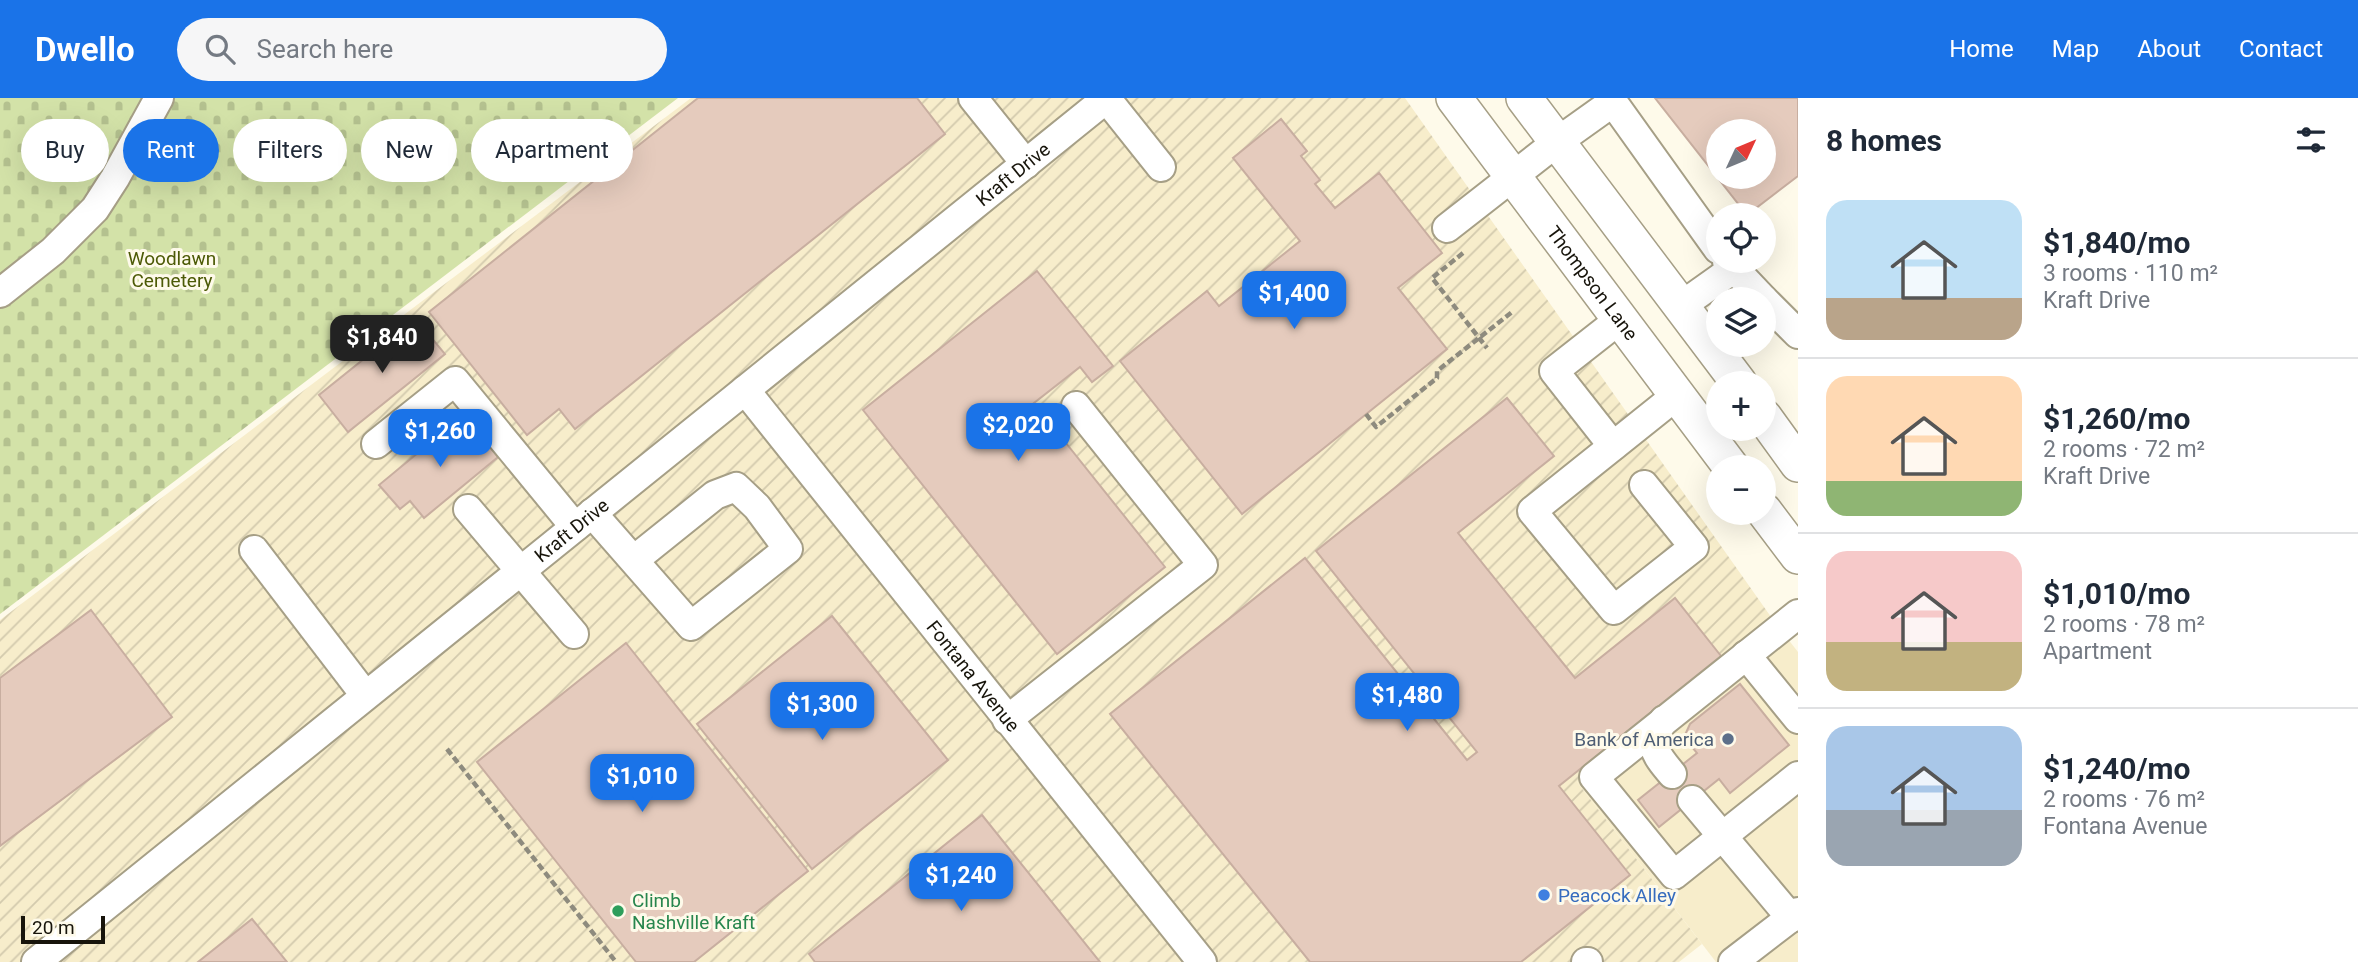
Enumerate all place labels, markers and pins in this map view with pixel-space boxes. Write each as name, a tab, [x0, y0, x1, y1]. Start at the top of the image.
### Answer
pin: $1,400	[1237, 272, 1351, 331]
pin: $1,840	[325, 316, 439, 375]
pin: $2,020	[961, 404, 1075, 463]
pin: $1,260	[383, 410, 497, 469]
pin: $1,480	[1350, 674, 1464, 733]
pin: $1,300	[765, 682, 879, 742]
place label: Bank of America	[1574, 728, 1714, 751]
marker: Bank of America	[1720, 731, 1736, 747]
pin: $1,010	[585, 754, 699, 814]
pin: $1,240	[904, 854, 1018, 913]
place label: Peacock Alley	[1558, 884, 1676, 907]
marker: Peacock Alley	[1536, 887, 1552, 903]
place label: Climb Nashville Kraft	[632, 889, 755, 934]
marker: Climb Nashville Kraft	[610, 903, 626, 919]

